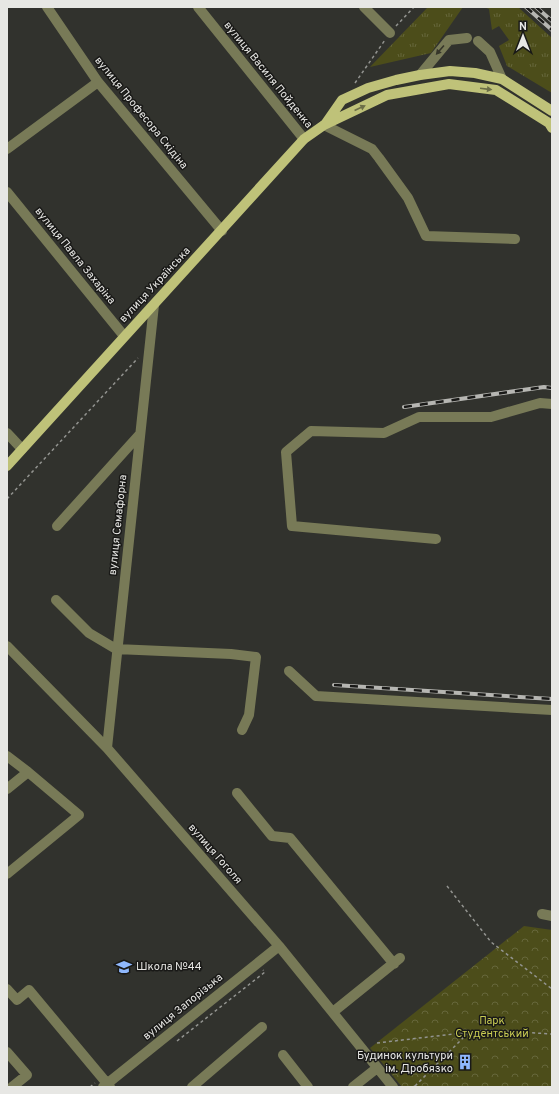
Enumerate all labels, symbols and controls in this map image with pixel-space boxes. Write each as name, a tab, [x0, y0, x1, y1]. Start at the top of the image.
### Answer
north arrow	[503, 16, 543, 56]
street label: вулиця Василя Пойденка	[221, 19, 316, 131]
text: N	[519, 20, 527, 34]
one-way arrow	[436, 46, 445, 55]
street label: вулиця Професора Скідіна	[91, 54, 191, 172]
one-way arrow	[480, 86, 492, 92]
one-way arrow	[354, 105, 365, 111]
street label: вулиця Павла Захаріна	[32, 205, 119, 307]
street label: вулиця Українська	[116, 244, 194, 326]
street label: вулиця Семафорна	[106, 474, 130, 576]
street label: вулиця Гоголя	[185, 821, 245, 887]
school or university icon: Школа №44	[115, 958, 133, 976]
place label: Школа №44	[136, 960, 202, 974]
street label: вулиця Запорізька	[140, 970, 226, 1043]
park label: Парк Студентський	[455, 1014, 529, 1041]
place label: Будинок культури ім. Дробязко	[357, 1049, 453, 1076]
building icon: Будинок культури ім. Дробязко	[456, 1053, 474, 1071]

